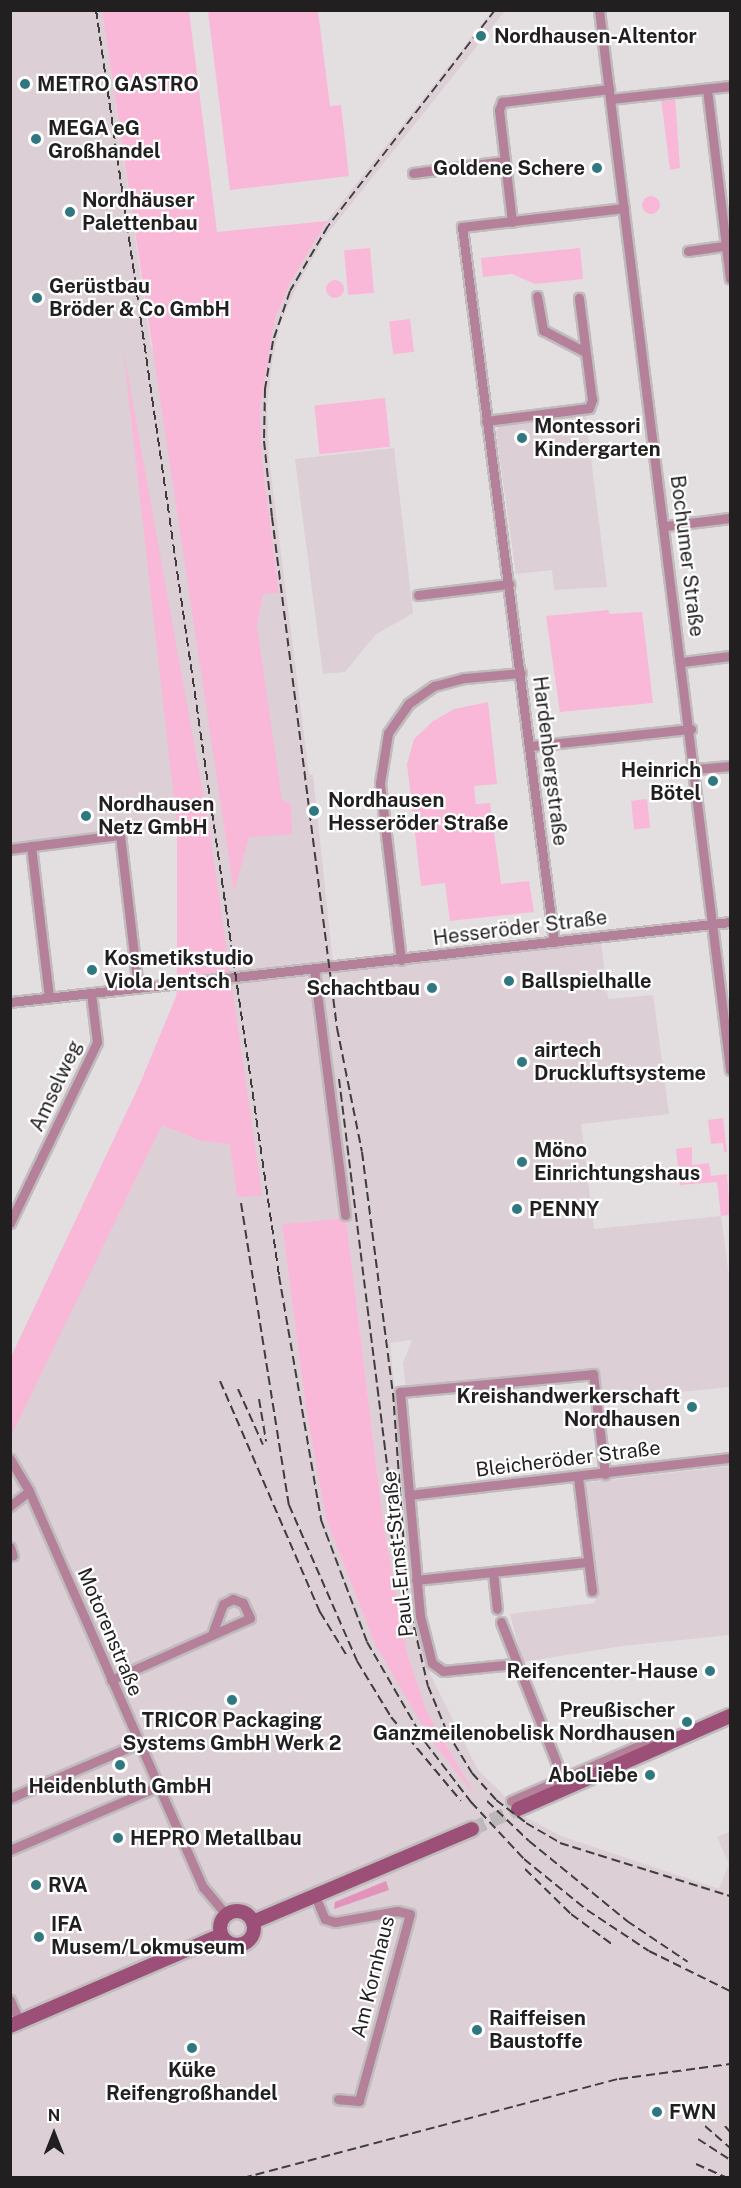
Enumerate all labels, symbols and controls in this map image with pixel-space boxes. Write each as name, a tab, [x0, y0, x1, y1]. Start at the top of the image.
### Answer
place label: Nordhausen-Altentor	[494, 24, 697, 48]
marker: Nordhausen-Altentor	[472, 27, 490, 45]
place label: METRO GASTRO	[37, 72, 199, 96]
marker: METRO GASTRO	[18, 77, 32, 91]
place label: MEGA eG Großhandel	[48, 116, 161, 163]
marker: MEGA eG Großhandel	[29, 132, 43, 146]
place label: Goldene Schere	[433, 156, 585, 180]
marker: Goldene Schere	[590, 161, 604, 175]
place label: Nordhäuser Palettenbau	[82, 189, 198, 236]
marker: Nordhäuser Palettenbau	[63, 205, 77, 219]
place label: Gerüstbau Bröder & Co GmbH	[49, 274, 230, 321]
marker: Gerüstbau Bröder & Co GmbH	[30, 291, 44, 305]
place label: Montessori Kindergarten	[534, 414, 661, 461]
marker: Montessori Kindergarten	[515, 431, 529, 445]
street label: Bochumer Straße	[665, 474, 709, 638]
street label: Hardenbergstraße	[528, 675, 572, 847]
place label: Heinrich Bötel	[621, 758, 701, 805]
marker: Heinrich Bötel	[706, 774, 720, 788]
place label: Nordhausen Hesseröder Straße	[328, 788, 509, 835]
place label: Nordhausen Netz GmbH	[98, 792, 214, 839]
marker: Nordhausen Hesseröder Straße	[305, 802, 323, 820]
marker: Nordhausen Netz GmbH	[79, 809, 93, 823]
street label: Hesseröder Straße	[432, 905, 608, 951]
place label: Kosmetikstudio Viola Jentsch	[104, 946, 253, 993]
marker: Kosmetikstudio Viola Jentsch	[85, 963, 99, 977]
place label: Ballspielhalle	[521, 969, 652, 993]
marker: Ballspielhalle	[502, 974, 516, 988]
place label: Schachtbau	[306, 976, 420, 1000]
marker: Schachtbau	[425, 981, 439, 995]
street label: Amselweg	[24, 1037, 88, 1135]
place label: airtech Druckluftsysteme	[534, 1038, 706, 1085]
marker: airtech Druckluftsysteme	[515, 1055, 529, 1069]
place label: Möno Einrichtungshaus	[534, 1138, 700, 1185]
marker: Möno Einrichtungshaus	[515, 1155, 529, 1169]
place label: PENNY	[529, 1197, 599, 1221]
marker: PENNY	[510, 1202, 524, 1216]
place label: Kreishandwerkerschaft Nordhausen	[456, 1384, 680, 1431]
marker: Kreishandwerkerschaft Nordhausen	[685, 1400, 699, 1414]
street label: Bleicheröder Straße	[474, 1436, 662, 1482]
street label: Paul-Ernst-Straße	[377, 1470, 419, 1638]
street label: Motorenstraße	[72, 1564, 148, 1700]
place label: Reifencenter-Hause	[507, 1659, 698, 1683]
marker: Reifencenter-Hause	[703, 1664, 717, 1678]
marker: TRICOR Packaging Systems GmbH Werk 2	[225, 1693, 239, 1707]
place label: Preußischer Ganzmeilenobelisk Nordhausen	[373, 1698, 675, 1745]
place label: TRICOR Packaging Systems GmbH Werk 2	[122, 1709, 342, 1756]
marker: Preußischer Ganzmeilenobelisk Nordhausen	[680, 1715, 694, 1729]
marker: Heidenbluth GmbH	[113, 1758, 127, 1772]
place label: AboLiebe	[548, 1763, 638, 1787]
marker: AboLiebe	[643, 1768, 657, 1782]
place label: Heidenbluth GmbH	[28, 1774, 212, 1798]
place label: HEPRO Metallbau	[130, 1826, 302, 1850]
marker: HEPRO Metallbau	[111, 1831, 125, 1845]
place label: RVA	[48, 1873, 88, 1897]
marker: RVA	[29, 1878, 43, 1892]
place label: IFA Musem/Lokmuseum	[51, 1913, 245, 1960]
street label: Am Kornhaus	[346, 1914, 400, 2040]
marker: IFA Musem/Lokmuseum	[32, 1930, 46, 1944]
place label: Raiffeisen Baustoffe	[489, 2006, 586, 2053]
marker: Raiffeisen Baustoffe	[470, 2023, 484, 2037]
marker: Küke Reifengroßhandel	[185, 2041, 199, 2055]
place label: Küke Reifengroßhandel	[106, 2058, 278, 2105]
place label: FWN	[669, 2100, 716, 2124]
north arrow	[24, 2104, 84, 2164]
marker: FWN	[650, 2105, 664, 2119]
text: N	[48, 2106, 60, 2125]

